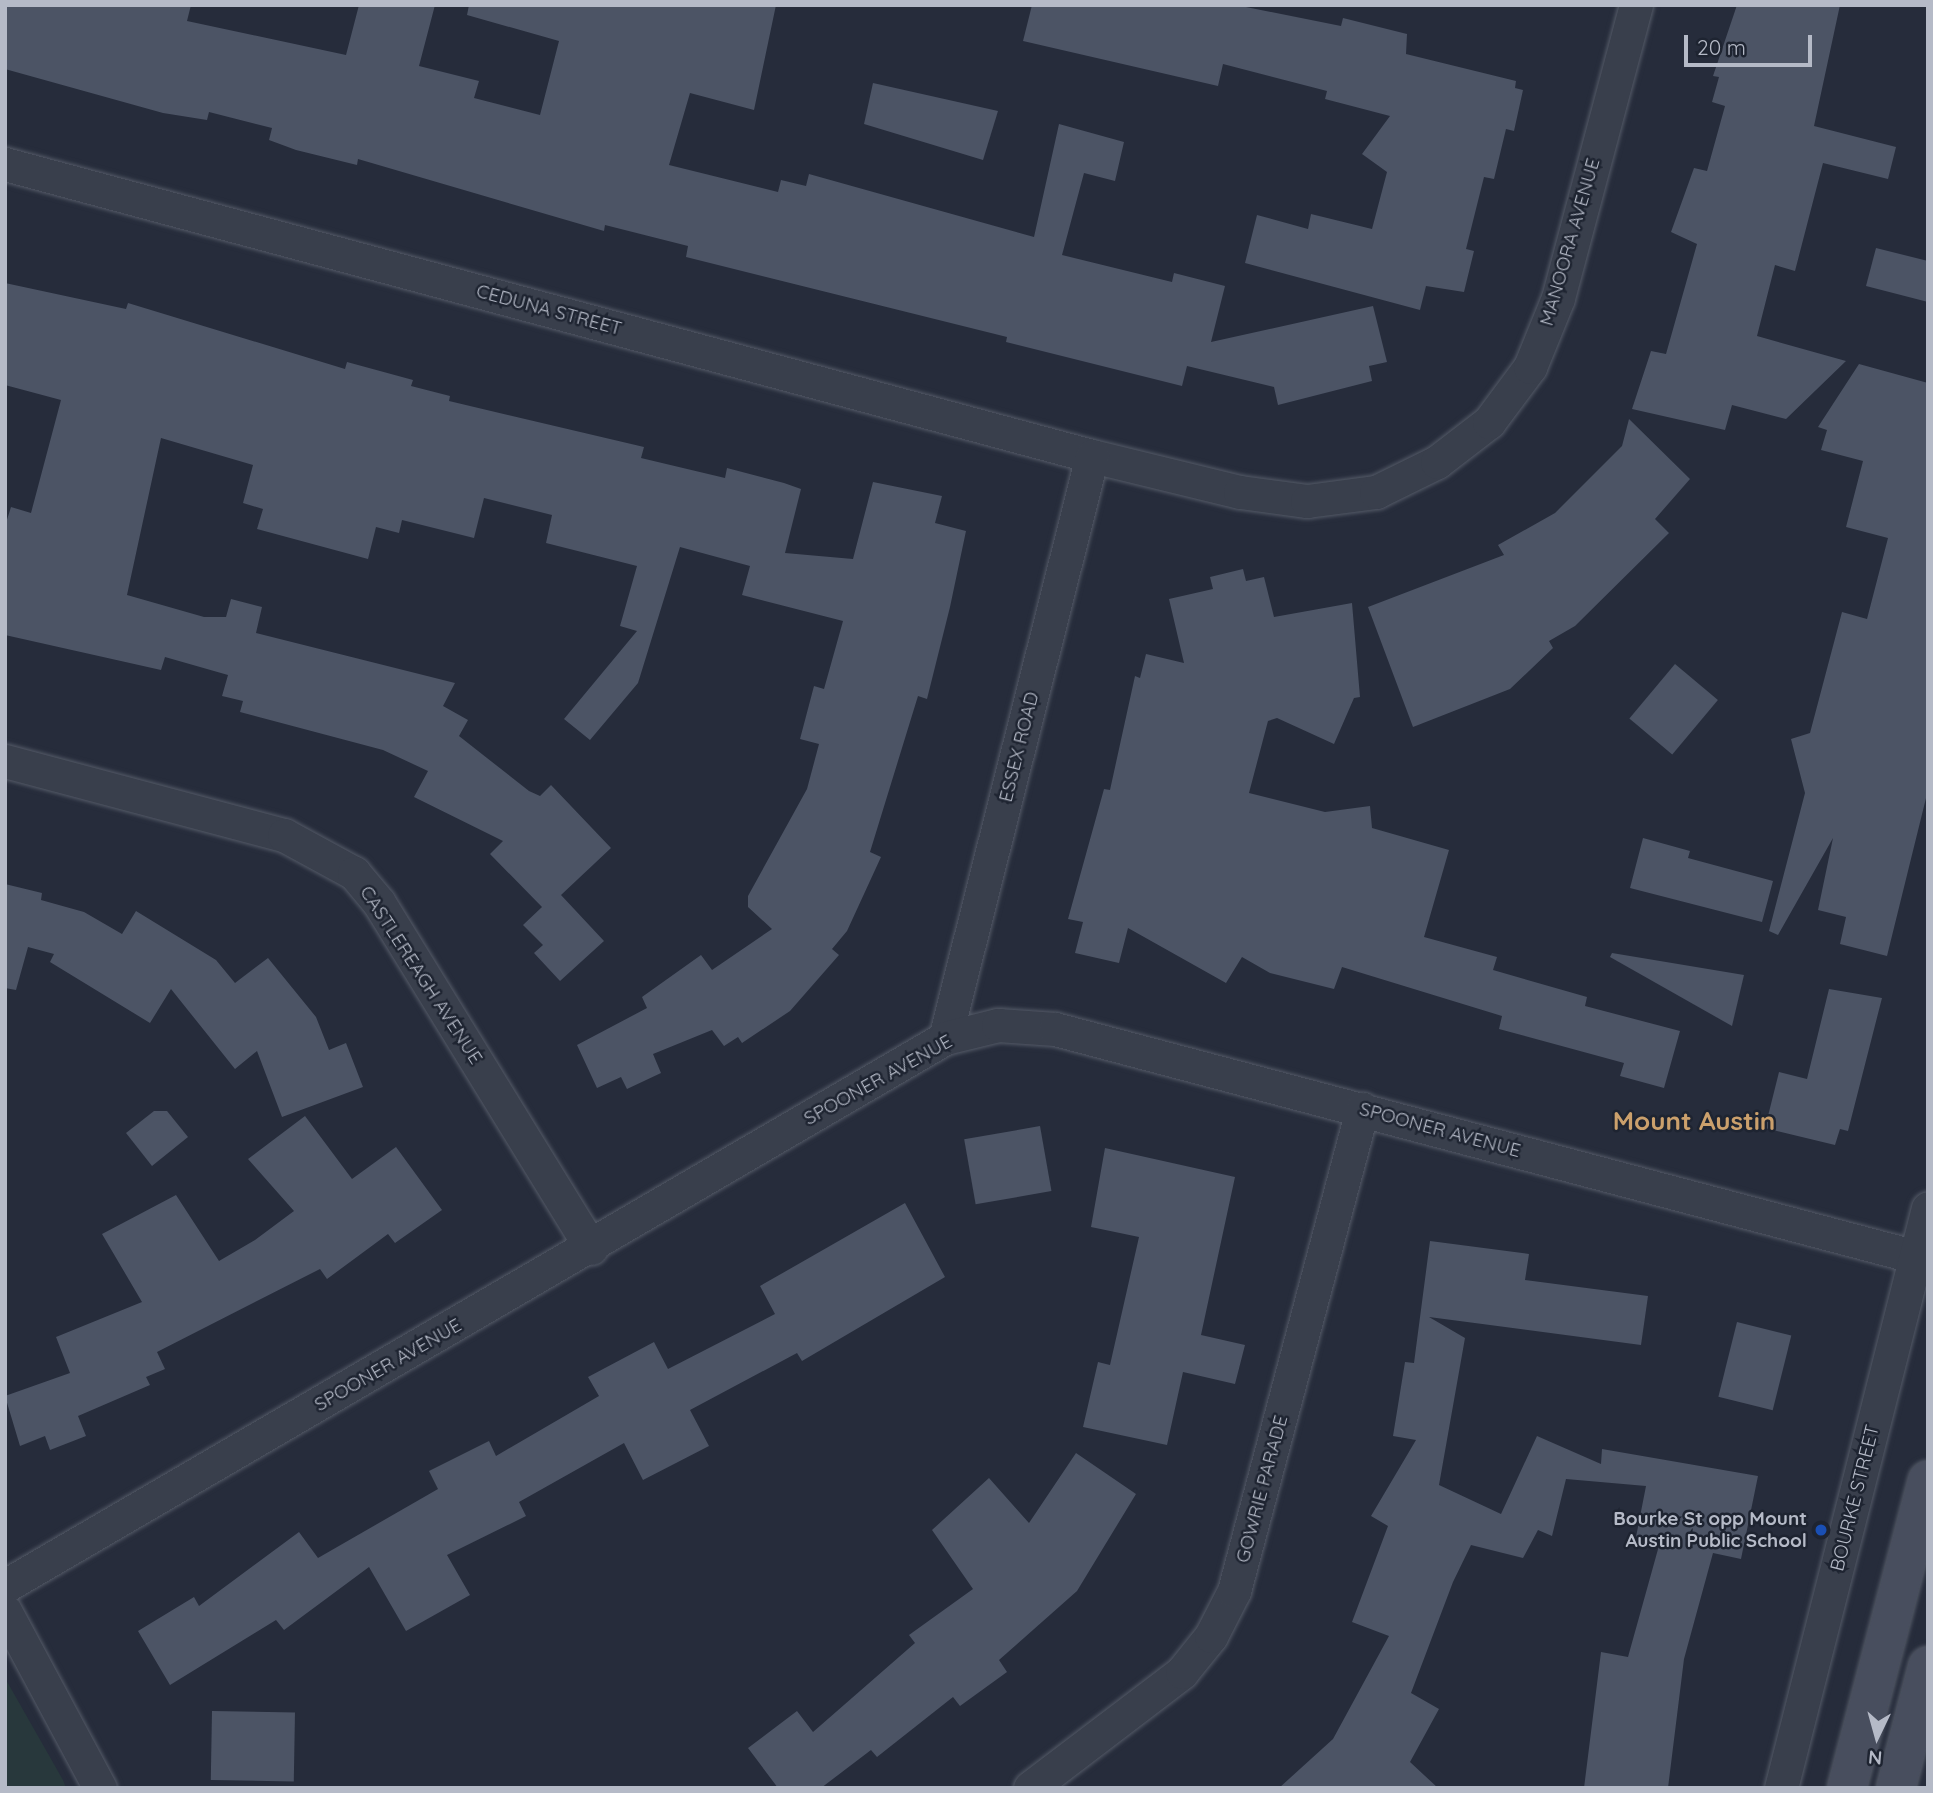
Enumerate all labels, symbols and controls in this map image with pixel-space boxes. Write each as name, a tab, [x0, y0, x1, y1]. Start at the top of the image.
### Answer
scale bar	[1688, 21, 1816, 65]
text: 20 m	[1697, 34, 1746, 60]
street label: MANOORA AVENUE	[1535, 156, 1605, 328]
street label: CEDUNA STREET	[474, 280, 624, 340]
street label: ESSEX ROAD	[994, 690, 1044, 804]
street label: CASTLEREAGH AVENUE	[355, 882, 487, 1068]
street label: SPOONER AVENUE	[800, 1030, 956, 1130]
street label: SPOONER AVENUE	[1357, 1098, 1523, 1162]
district label: Mount Austin	[1613, 1105, 1775, 1137]
street label: SPOONER AVENUE	[311, 1314, 465, 1416]
street label: GOWRIE PARADE	[1231, 1413, 1293, 1565]
street label: BOURKE STREET	[1826, 1422, 1884, 1574]
place label: Bourke St opp Mount Austin Public School	[1613, 1508, 1807, 1552]
marker: Bourke St opp Mount Austin Public School	[1813, 1522, 1829, 1538]
north arrow	[1842, 1702, 1912, 1772]
text: N	[1867, 1745, 1883, 1770]

